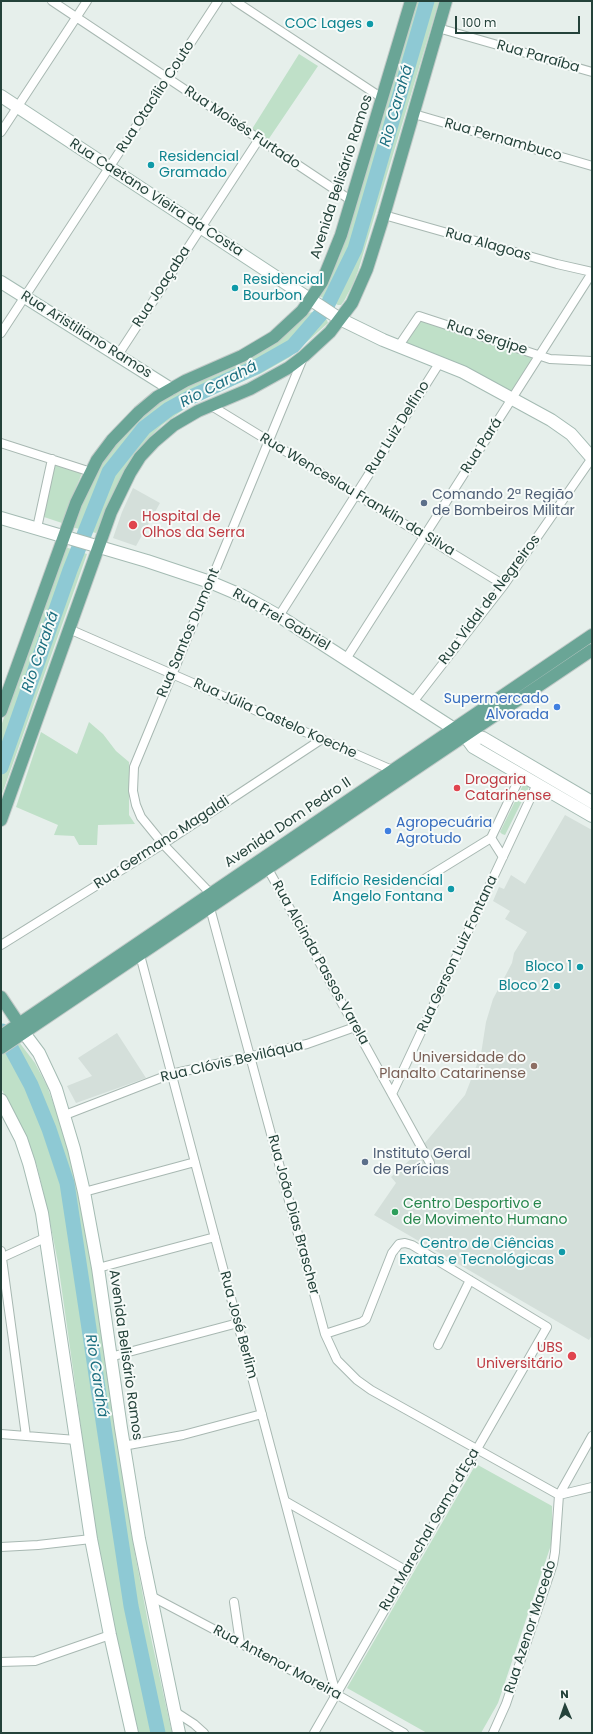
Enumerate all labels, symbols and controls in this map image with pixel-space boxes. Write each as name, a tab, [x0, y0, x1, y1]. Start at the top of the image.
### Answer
scale bar	[457, 8, 582, 34]
text: 100 m	[462, 14, 496, 31]
place label: COC Lages	[285, 16, 362, 32]
marker: COC Lages	[365, 19, 375, 29]
street label: Rua Paraíba	[495, 37, 581, 77]
street label: Rua Otacílio Couto	[113, 38, 199, 156]
water label: Rio Carahá	[377, 63, 417, 149]
street label: Rua Moisés Furtado	[181, 83, 303, 173]
street label: Avenida Belisário Ramos	[307, 93, 377, 261]
street label: Rua Pernambuco	[442, 115, 564, 165]
street label: Rua Caetano Vieira da Costa	[66, 136, 246, 260]
place label: Residencial Gramado	[159, 149, 239, 182]
marker: Residencial Gramado	[146, 160, 156, 170]
street label: Rua Alagoas	[443, 225, 533, 265]
street label: Rua Joaçaba	[130, 243, 194, 331]
place label: Residencial Bourbon	[243, 272, 323, 304]
marker: Residencial Bourbon	[230, 283, 240, 293]
street label: Rua Aristiliano Ramos	[17, 288, 155, 382]
street label: Rua Sergipe	[445, 317, 529, 359]
water label: Rio Carahá	[177, 358, 261, 412]
street label: Rua Luiz Delfino	[362, 378, 434, 478]
street label: Rua Pará	[458, 415, 506, 477]
street label: Rua Wenceslau Franklin da Silva	[256, 430, 458, 560]
place label: Comando 2ª Região de Bombeiros Militar	[432, 487, 575, 520]
marker: Comando 2ª Região de Bombeiros Militar	[419, 498, 429, 508]
place label: Hospital de Olhos da Serra	[142, 509, 245, 542]
marker: Hospital de Olhos da Serra	[127, 519, 139, 531]
street label: Rua Vidal de Negreiros	[436, 532, 544, 668]
street label: Rua Santos Dumont	[154, 566, 224, 700]
street label: Rua Frei Gabriel	[229, 585, 333, 655]
water label: Rio Carahá	[19, 609, 63, 695]
street label: Rua Júlia Castelo Koeche	[191, 675, 359, 763]
place label: Supermercado Alvorada	[444, 691, 549, 724]
marker: Supermercado Alvorada	[552, 702, 562, 712]
place label: Drogaria Catarinense	[465, 772, 551, 804]
street label: Avenida Dom Pedro II	[221, 774, 355, 872]
marker: Drogaria Catarinense	[452, 783, 462, 793]
street label: Rua Germano Magaldi	[91, 793, 233, 893]
place label: Agropecuária Agrotudo	[396, 815, 492, 848]
marker: Agropecuária Agrotudo	[383, 826, 393, 836]
place label: Edifício Residencial Angelo Fontana	[310, 873, 443, 906]
street label: Rua Gerson Luiz Fontana	[414, 873, 502, 1035]
street label: Rua Alcinda Passos Varela	[268, 878, 372, 1048]
marker: Edifício Residencial Angelo Fontana	[446, 884, 456, 894]
place label: Bloco 1	[525, 959, 572, 975]
marker: Bloco 1	[575, 962, 585, 972]
place label: Bloco 2	[499, 978, 549, 994]
marker: Bloco 2	[552, 981, 562, 991]
street label: Rua Clóvis Beviláqua	[159, 1037, 305, 1087]
place label: Universidade do Planalto Catarinense	[379, 1050, 526, 1082]
marker: Universidade do Planalto Catarinense	[529, 1061, 539, 1071]
street label: Rua João Dias Brascher	[264, 1133, 322, 1297]
place label: Instituto Geral de Perícias	[373, 1146, 471, 1178]
marker: Instituto Geral de Perícias	[360, 1157, 370, 1167]
place label: Centro Desportivo e de Movimento Humano	[403, 1196, 567, 1228]
marker: Centro Desportivo e de Movimento Humano	[390, 1207, 400, 1217]
place label: Centro de Ciências Exatas e Tecnológicas	[399, 1236, 554, 1268]
marker: Centro de Ciências Exatas e Tecnológicas	[557, 1247, 567, 1257]
street label: Avenida Belisário Ramos	[105, 1269, 145, 1441]
street label: Rua José Berlim	[216, 1269, 260, 1381]
water label: Rio Carahá	[81, 1333, 111, 1419]
place label: UBS Universitário	[476, 1340, 563, 1372]
marker: UBS Universitário	[566, 1350, 578, 1362]
street label: Rua Marechal Gama d'Eça	[376, 1446, 484, 1614]
street label: Rua Azenor Macedo	[502, 1558, 560, 1696]
street label: Rua Antenor Moreira	[210, 1622, 344, 1704]
north arrow	[545, 1686, 585, 1726]
text: N	[560, 1686, 569, 1702]

